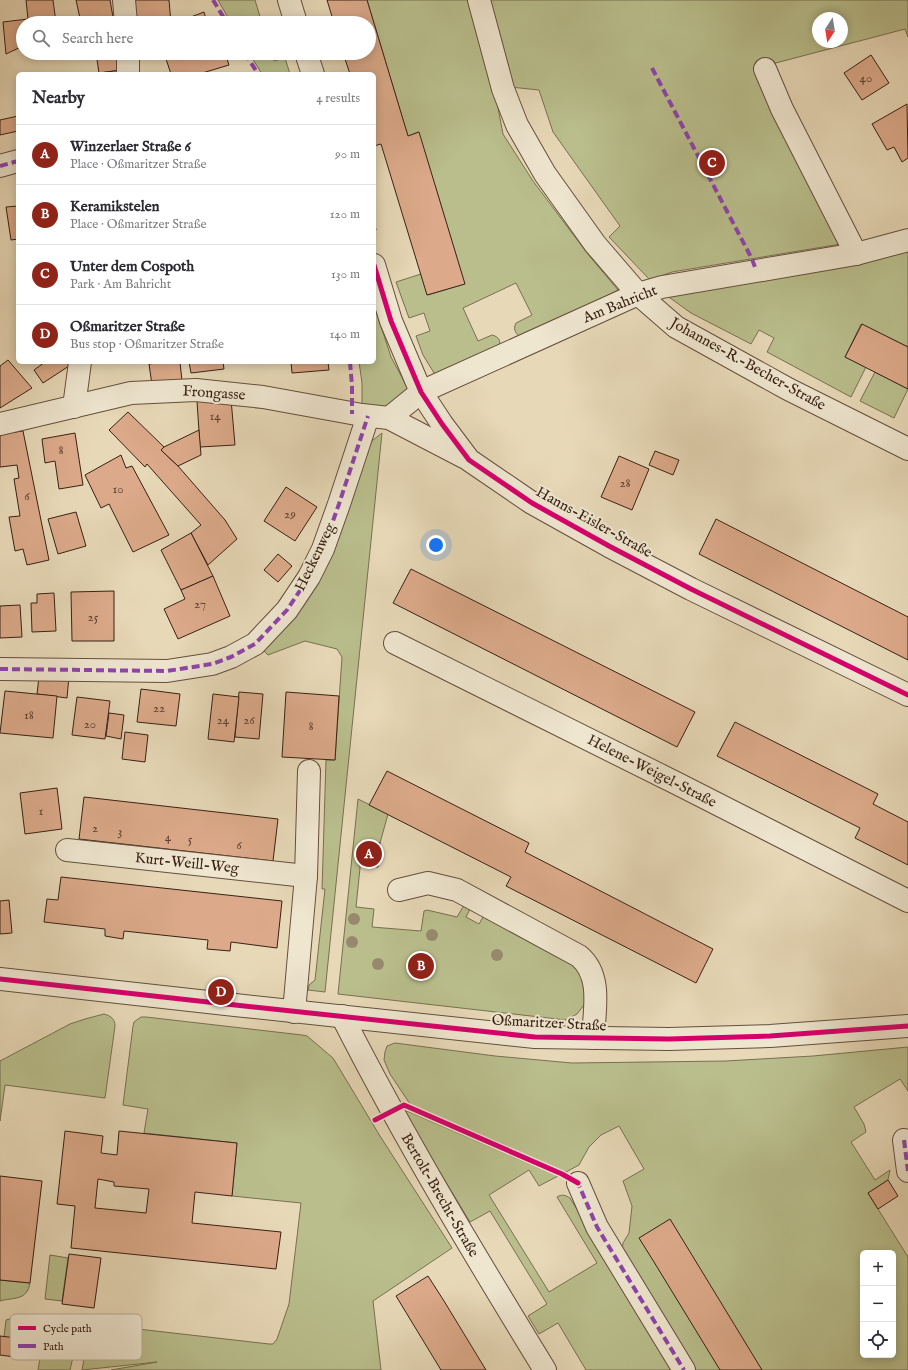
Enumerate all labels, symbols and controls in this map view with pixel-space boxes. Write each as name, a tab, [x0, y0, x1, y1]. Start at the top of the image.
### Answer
north arrow	[812, 12, 848, 48]
search box	[16, 16, 376, 60]
icon: search	[30, 27, 52, 49]
text: Search here	[62, 29, 133, 48]
house number: 40	[860, 70, 872, 87]
text: Nearby	[32, 88, 85, 109]
text: 4 results	[316, 90, 360, 107]
text: Winzerlaer Straße 6	[70, 137, 191, 156]
text: A	[41, 146, 49, 163]
text: 90 m	[335, 146, 360, 163]
pin: C	[699, 148, 725, 178]
text: Place · Oßmaritzer Straße	[70, 156, 206, 173]
text: Keramikstelen	[70, 197, 160, 216]
text: B	[41, 206, 49, 223]
text: 120 m	[330, 206, 360, 223]
text: Place · Oßmaritzer Straße	[70, 216, 206, 233]
text: Unter dem Cospoth	[70, 257, 194, 276]
text: C	[40, 266, 50, 283]
text: 130 m	[331, 266, 360, 283]
text: Park · Am Bahricht	[70, 276, 171, 293]
street label: Am Bahricht	[579, 281, 660, 328]
street label: Johannes-R.-Becher-Straße	[665, 312, 829, 415]
text: Oßmaritzer Straße	[70, 317, 185, 336]
text: D	[40, 326, 50, 343]
text: 140 m	[330, 326, 360, 343]
text: Bus stop · Oßmaritzer Straße	[70, 336, 224, 353]
street label: Frongasse	[182, 381, 246, 405]
house number: 14	[209, 408, 221, 425]
house number: 8	[58, 442, 64, 459]
house number: 28	[619, 475, 631, 492]
house number: 10	[112, 481, 124, 498]
street label: Hanns-Eisler-Straße	[532, 482, 656, 562]
house number: 6	[24, 488, 30, 505]
house number: 29	[284, 506, 296, 523]
street label: Heckenweg	[290, 519, 340, 594]
your location	[426, 535, 446, 555]
house number: 27	[194, 596, 206, 613]
house number: 25	[88, 609, 99, 626]
house number: 22	[153, 700, 165, 717]
house number: 18	[24, 707, 34, 724]
house number: 24	[217, 712, 230, 729]
house number: 26	[243, 712, 255, 729]
house number: 20	[84, 716, 96, 733]
house number: 8	[308, 718, 314, 735]
street label: Helene-Weigel-Straße	[584, 730, 720, 812]
house number: 1	[39, 803, 44, 820]
house number: 2	[92, 820, 98, 837]
house number: 3	[118, 823, 123, 840]
house number: 4	[165, 829, 172, 846]
house number: 5	[188, 831, 193, 848]
house number: 6	[236, 837, 242, 854]
pin: A	[356, 839, 382, 869]
street label: Kurt-Weill-Weg	[134, 848, 241, 878]
pin: B	[408, 951, 434, 981]
pin: D	[208, 977, 234, 1007]
street label: Oßmaritzer Straße	[491, 1011, 607, 1036]
street label: Bertolt-Brecht-Straße	[397, 1130, 483, 1260]
map controls	[860, 1250, 896, 1358]
button: +	[860, 1250, 896, 1286]
button: −	[860, 1286, 896, 1322]
legend	[10, 1314, 142, 1360]
text: Cycle path	[43, 1322, 92, 1336]
button: locate	[860, 1322, 896, 1358]
text: Path	[43, 1340, 64, 1354]

